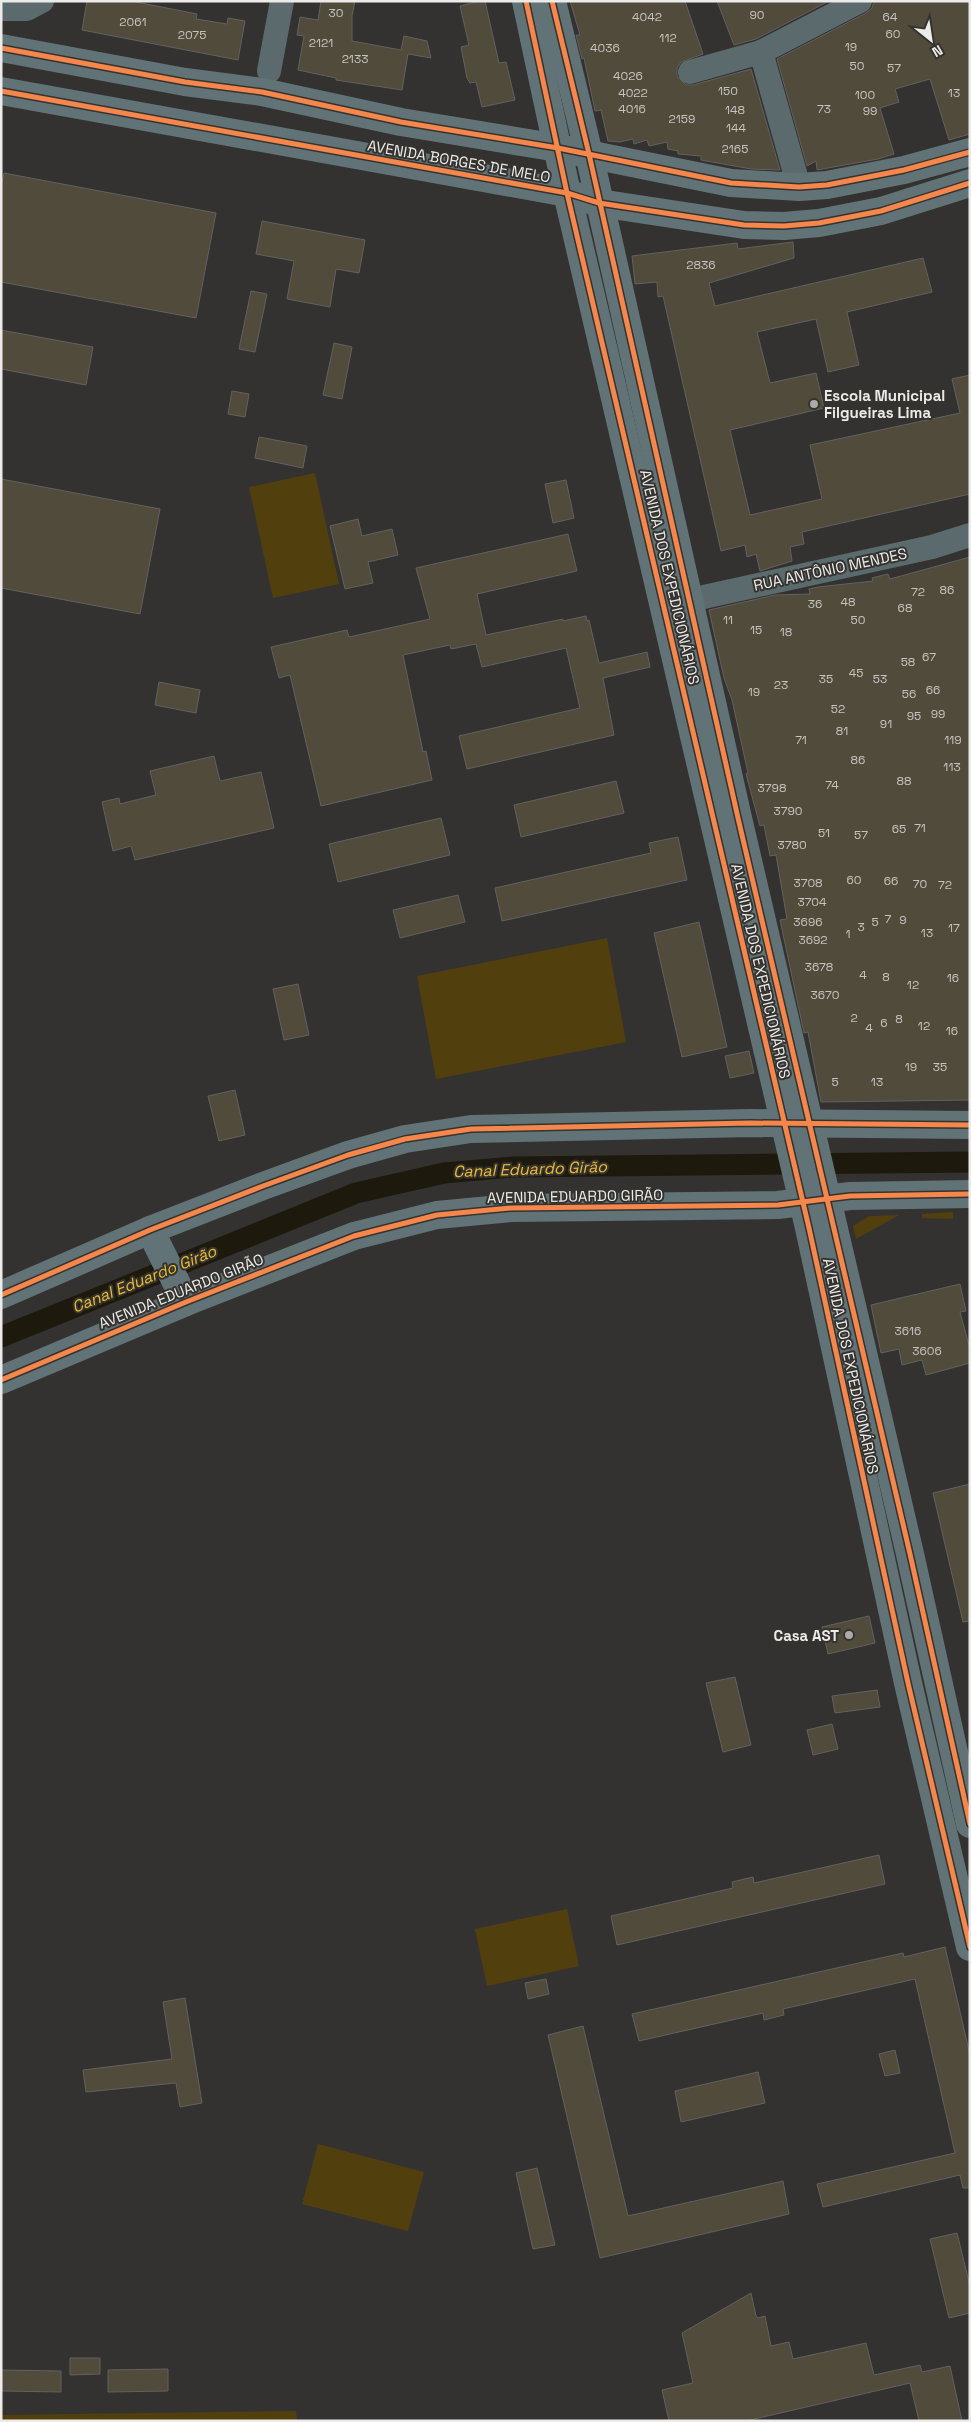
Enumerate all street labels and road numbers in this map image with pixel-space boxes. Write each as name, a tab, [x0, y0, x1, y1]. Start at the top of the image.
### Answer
street label: AVENIDA BORGES DE MELO	[366, 136, 552, 186]
street label: AVENIDA DOS EXPEDICIONÁRIOS	[636, 468, 704, 686]
street label: RUA ANTÔNIO MENDES	[752, 543, 908, 595]
street label: AVENIDA DOS EXPEDICIONÁRIOS	[727, 862, 795, 1080]
street label: AVENIDA EDUARDO GIRÃO	[487, 1185, 663, 1207]
street label: AVENIDA EDUARDO GIRÃO	[96, 1249, 266, 1333]
street label: AVENIDA DOS EXPEDICIONÁRIOS	[819, 1256, 883, 1476]

